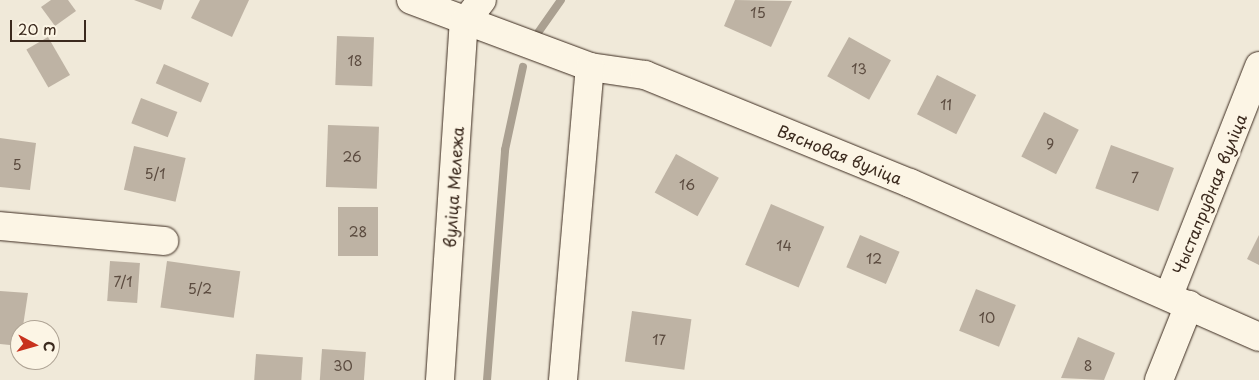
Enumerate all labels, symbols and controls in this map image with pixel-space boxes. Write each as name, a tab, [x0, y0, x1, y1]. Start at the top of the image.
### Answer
house number: 15	[750, 5, 766, 21]
scale bar	[12, 10, 89, 42]
text: 20 m	[18, 17, 57, 40]
house number: 18	[347, 53, 363, 69]
house number: 13	[851, 61, 867, 77]
house number: 11	[940, 97, 952, 113]
street label: Чыстапрудная вуліца	[1168, 111, 1250, 277]
street label: Вясновая вуліца	[775, 120, 905, 188]
street label: вуліца Мележа	[439, 126, 467, 248]
house number: 9	[1046, 136, 1054, 152]
house number: 26	[342, 149, 362, 165]
house number: 5	[12, 157, 22, 173]
house number: 5/1	[144, 166, 166, 182]
house number: 7	[1131, 170, 1139, 186]
house number: 16	[679, 177, 695, 193]
house number: 28	[349, 224, 367, 240]
house number: 14	[776, 238, 792, 254]
house number: 12	[866, 251, 882, 267]
house number: 7/1	[113, 274, 133, 290]
house number: 5/2	[188, 281, 212, 297]
house number: 10	[979, 310, 995, 326]
north arrow	[10, 320, 60, 370]
house number: 17	[652, 332, 666, 348]
text: С	[38, 340, 60, 353]
house number: 30	[333, 358, 353, 374]
house number: 8	[1084, 358, 1092, 374]

